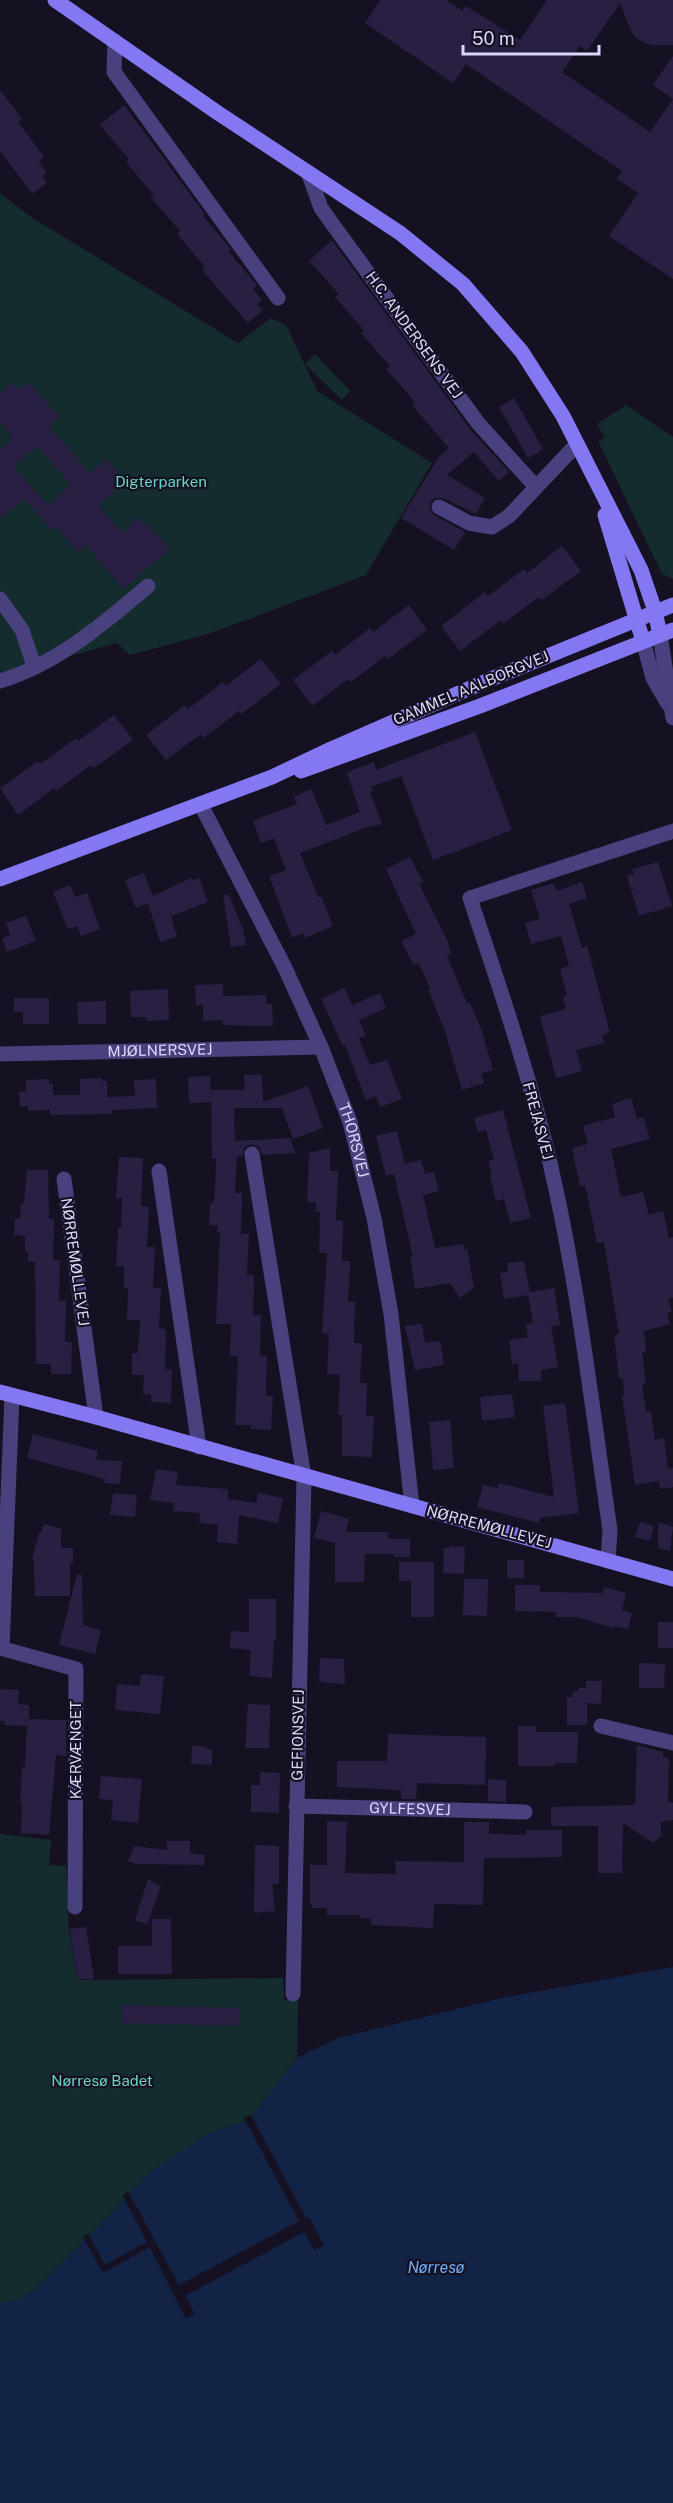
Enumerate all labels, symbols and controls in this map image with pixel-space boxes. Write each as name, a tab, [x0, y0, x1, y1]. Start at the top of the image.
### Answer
scale bar	[463, 18, 600, 56]
text: 50 m	[472, 28, 515, 49]
street label: H.C. ANDERSENS VEJ	[363, 268, 466, 401]
park label: Digterparken	[115, 473, 207, 490]
street label: GAMMEL AALBORGVEJ	[391, 647, 551, 728]
street label: MJØLNERSVEJ	[107, 1040, 213, 1060]
street label: FREJASVEJ	[520, 1080, 557, 1162]
street label: THORSVEJ	[335, 1100, 372, 1179]
street label: NØRREMØLLEVEJ	[58, 1197, 93, 1327]
street label: NØRREMØLLEVEJ	[425, 1502, 554, 1551]
street label: GEFIONSVEJ	[288, 1689, 307, 1781]
street label: KÆRVÆNGET	[67, 1701, 84, 1799]
street label: GYLFESVEJ	[369, 1799, 451, 1818]
park label: Nørresø Badet	[51, 2072, 153, 2089]
water label: Nørresø	[408, 2258, 465, 2277]

